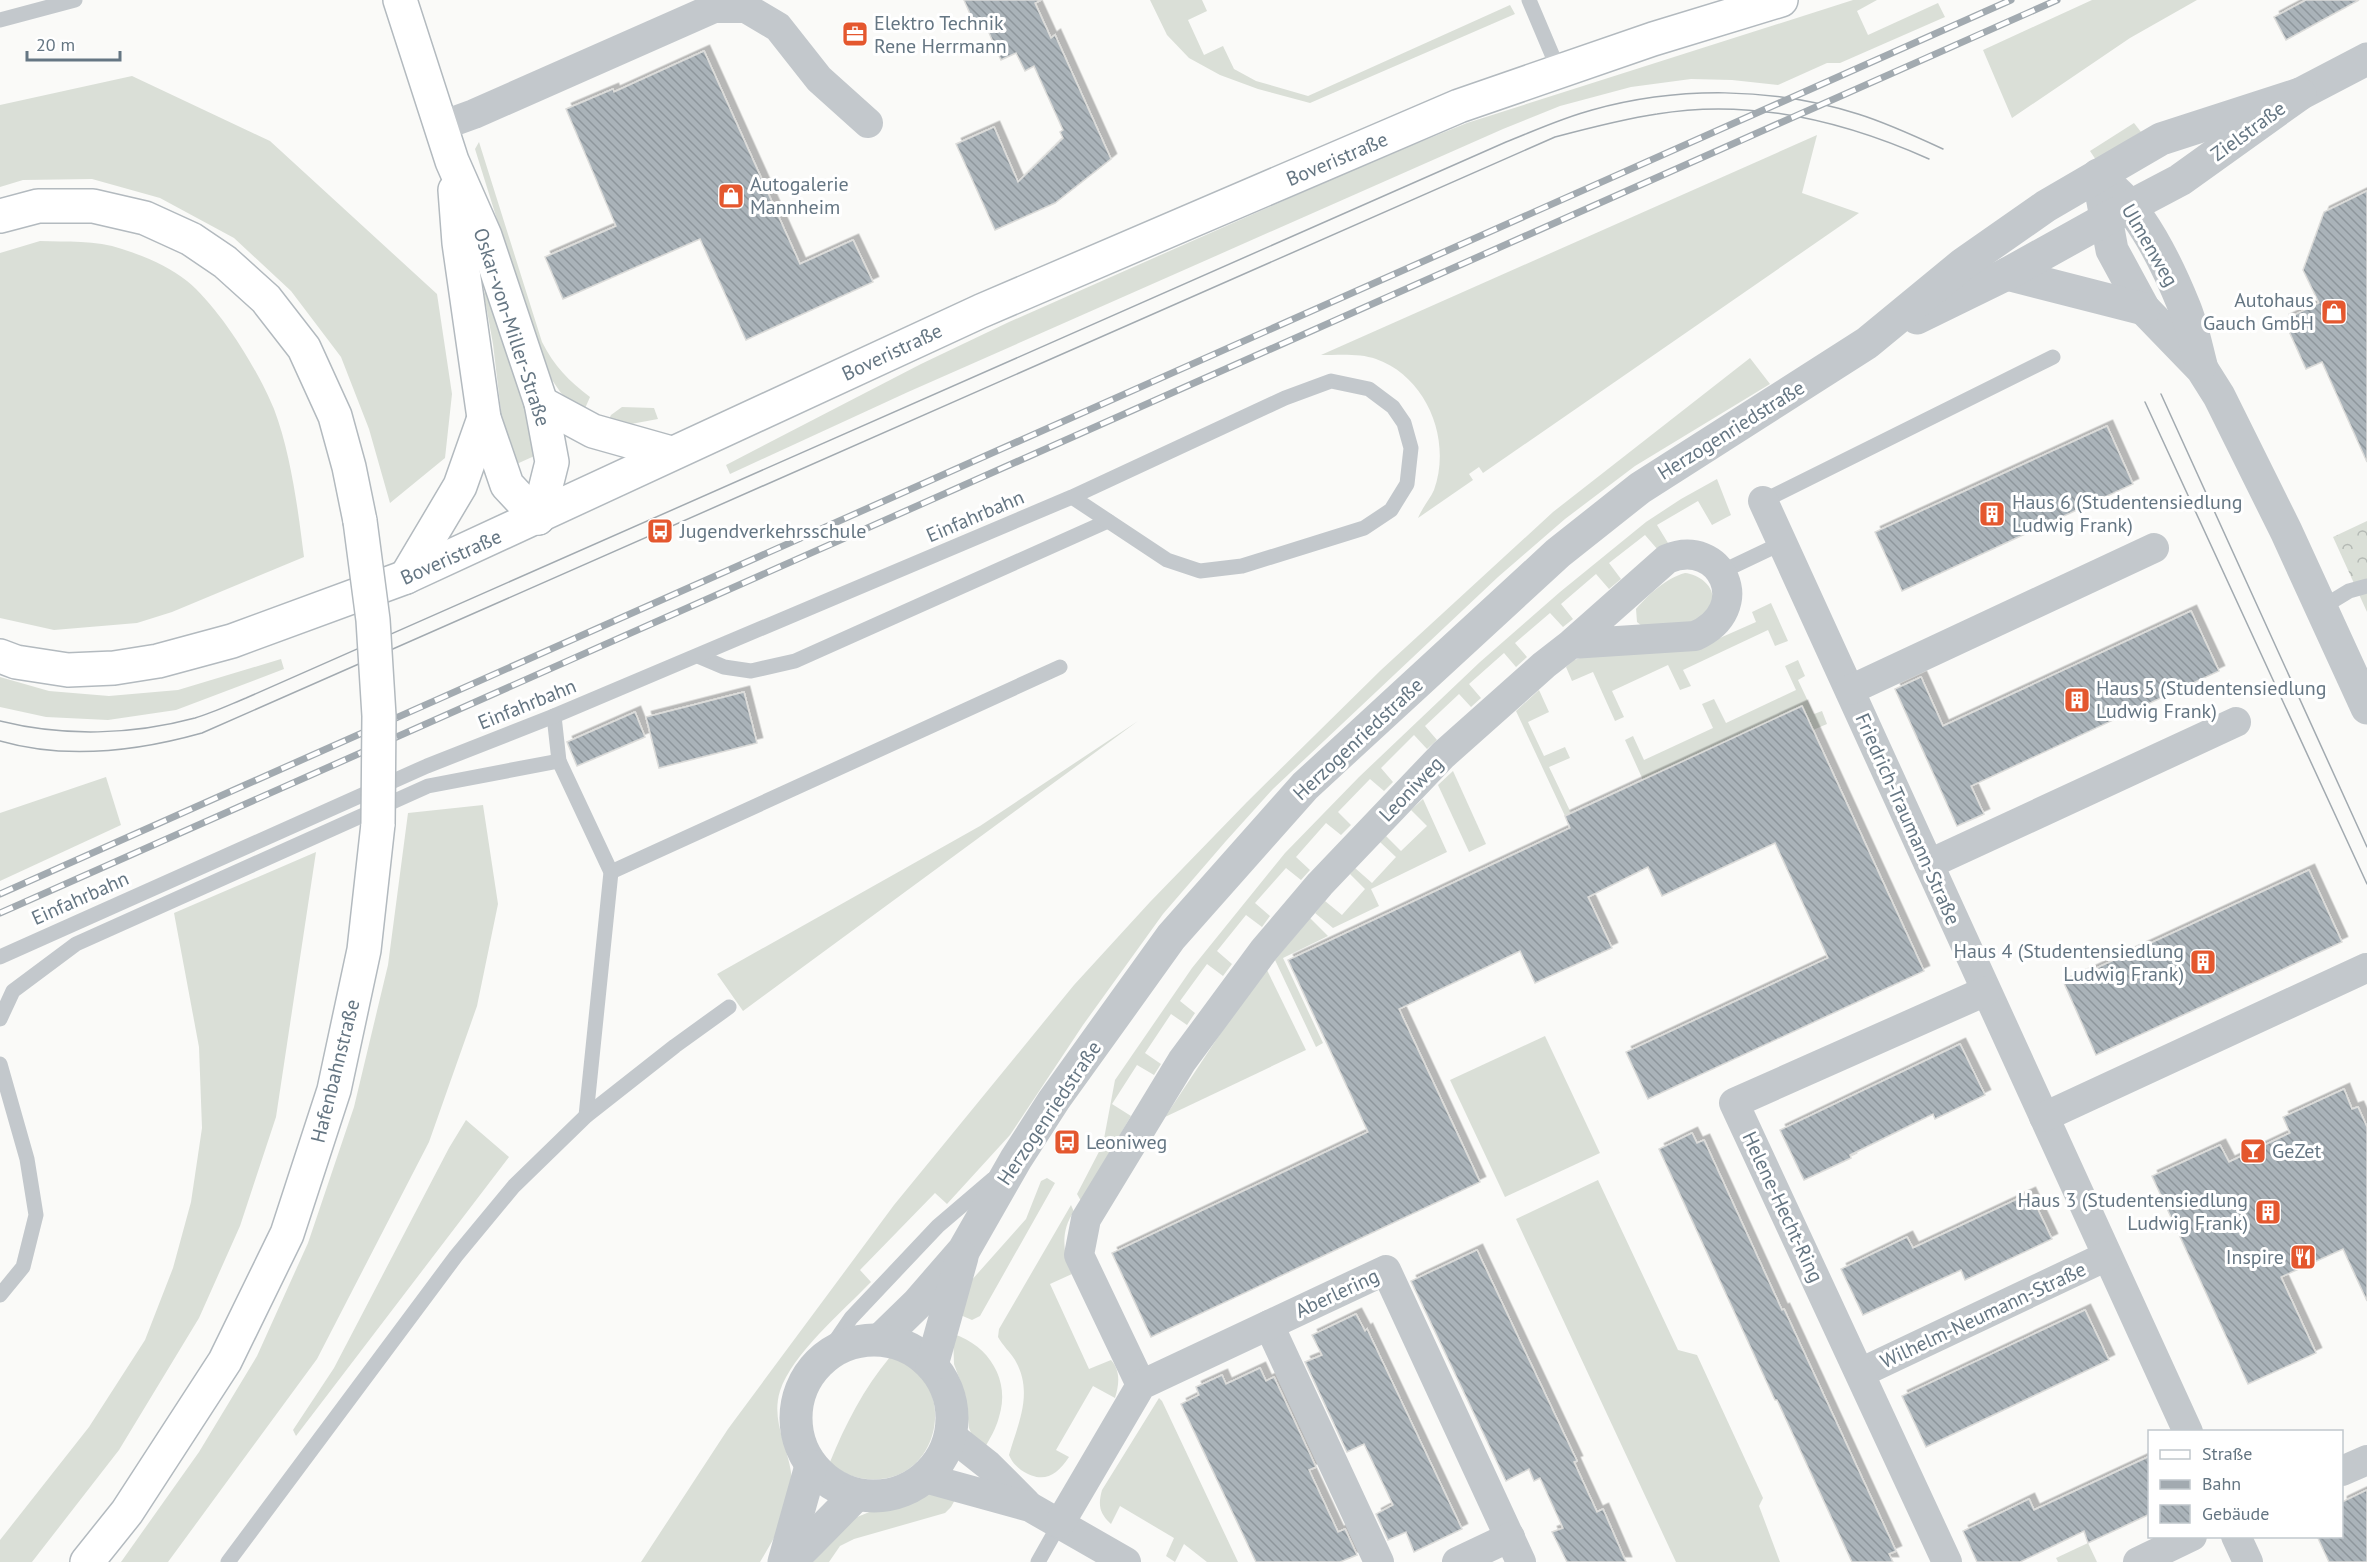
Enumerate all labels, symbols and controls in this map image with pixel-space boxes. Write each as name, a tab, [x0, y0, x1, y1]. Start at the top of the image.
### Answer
place label: Elektro Technik Rene Herrmann	[874, 10, 1007, 59]
office icon: Elektro Technik Rene Herrmann	[840, 19, 870, 49]
scale bar	[27, 24, 120, 62]
text: 20 m	[36, 33, 75, 56]
street label: Zielstraße	[2205, 95, 2291, 167]
street label: Boveristraße	[1282, 126, 1392, 192]
place label: Autogalerie Mannheim	[750, 171, 849, 220]
shop icon: Autogalerie Mannheim	[716, 181, 746, 211]
street label: Ulmenweg	[2116, 199, 2184, 291]
street label: Oskar-von-Miller-Straße	[468, 225, 556, 429]
place label: Autohaus Gauch GmbH	[2203, 287, 2314, 336]
shop icon: Autohaus Gauch GmbH	[2319, 297, 2349, 327]
street label: Boveristraße	[838, 317, 946, 387]
street label: Herzogenriedstraße	[1653, 374, 1809, 486]
street label: Einfahrbahn	[922, 484, 1028, 548]
place label: Haus 6 (Studentensiedlung Ludwig Frank)	[2012, 489, 2242, 538]
building icon: Haus 6 (Studentensiedlung Ludwig Frank)	[1977, 499, 2007, 529]
bus stop icon: Jugendverkehrsschule	[645, 516, 675, 546]
place label: Jugendverkehrsschule	[679, 518, 866, 544]
street label: Boveristraße	[396, 523, 506, 591]
street label: Herzogenriedstraße	[1287, 672, 1429, 806]
street label: Einfahrbahn	[474, 673, 580, 735]
place label: Haus 5 (Studentensiedlung Ludwig Frank)	[2096, 675, 2326, 724]
building icon: Haus 5 (Studentensiedlung Ludwig Frank)	[2062, 685, 2092, 715]
street label: Friedrich-Traumann-Straße	[1850, 709, 1966, 929]
street label: Leoniweg	[1373, 751, 1449, 827]
street label: Einfahrbahn	[27, 865, 133, 931]
place label: Haus 4 (Studentensiedlung Ludwig Frank)	[1954, 938, 2184, 987]
building icon: Haus 4 (Studentensiedlung Ludwig Frank)	[2188, 947, 2218, 977]
street label: Hafenbahnstraße	[305, 996, 365, 1146]
street label: Herzogenriedstraße	[991, 1036, 1107, 1190]
bus stop icon: Leoniweg	[1052, 1127, 1082, 1157]
street label: Helene-Hecht-Ring	[1737, 1127, 1829, 1287]
place label: Leoniweg	[1086, 1129, 1167, 1155]
bar icon: GeZet	[2238, 1136, 2268, 1166]
place label: GeZet	[2272, 1138, 2321, 1164]
place label: Haus 3 (Studentensiedlung Ludwig Frank)	[2018, 1187, 2248, 1236]
building icon: Haus 3 (Studentensiedlung Ludwig Frank)	[2253, 1197, 2283, 1227]
restaurant icon: Inspire	[2288, 1242, 2318, 1272]
place label: Inspire	[2226, 1244, 2284, 1270]
street label: Wilhelm-Neumann-Straße	[1876, 1256, 2090, 1374]
street label: Aberlering	[1291, 1262, 1383, 1324]
legend	[2148, 1430, 2343, 1538]
text: Straße	[2202, 1442, 2253, 1465]
text: Bahn	[2202, 1472, 2241, 1495]
text: Gebäude	[2202, 1502, 2269, 1525]

